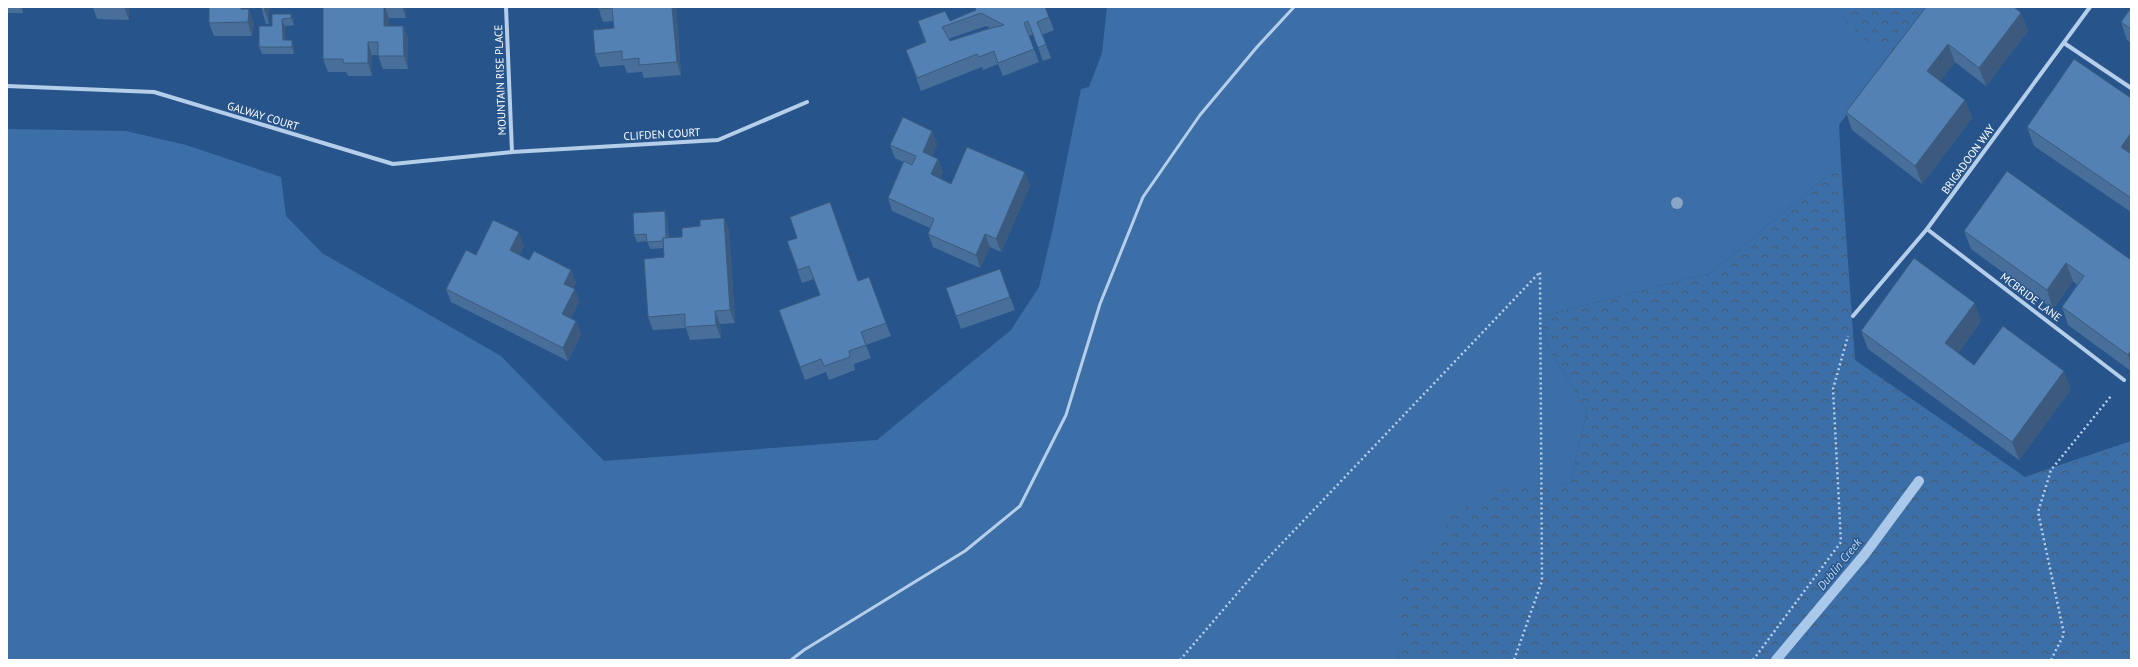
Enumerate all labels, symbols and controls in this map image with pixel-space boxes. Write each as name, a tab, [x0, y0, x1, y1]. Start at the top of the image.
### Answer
street label: MOUNTAIN RISE PLACE	[491, 24, 509, 136]
street label: GALWAY COURT	[226, 98, 300, 134]
street label: BRIGADOON WAY	[1938, 121, 1998, 196]
street label: CLIFDEN COURT	[623, 125, 701, 143]
street label: MCBRIDE LANE	[1998, 270, 2064, 325]
water label: Dublin Creek	[1814, 535, 1865, 593]

